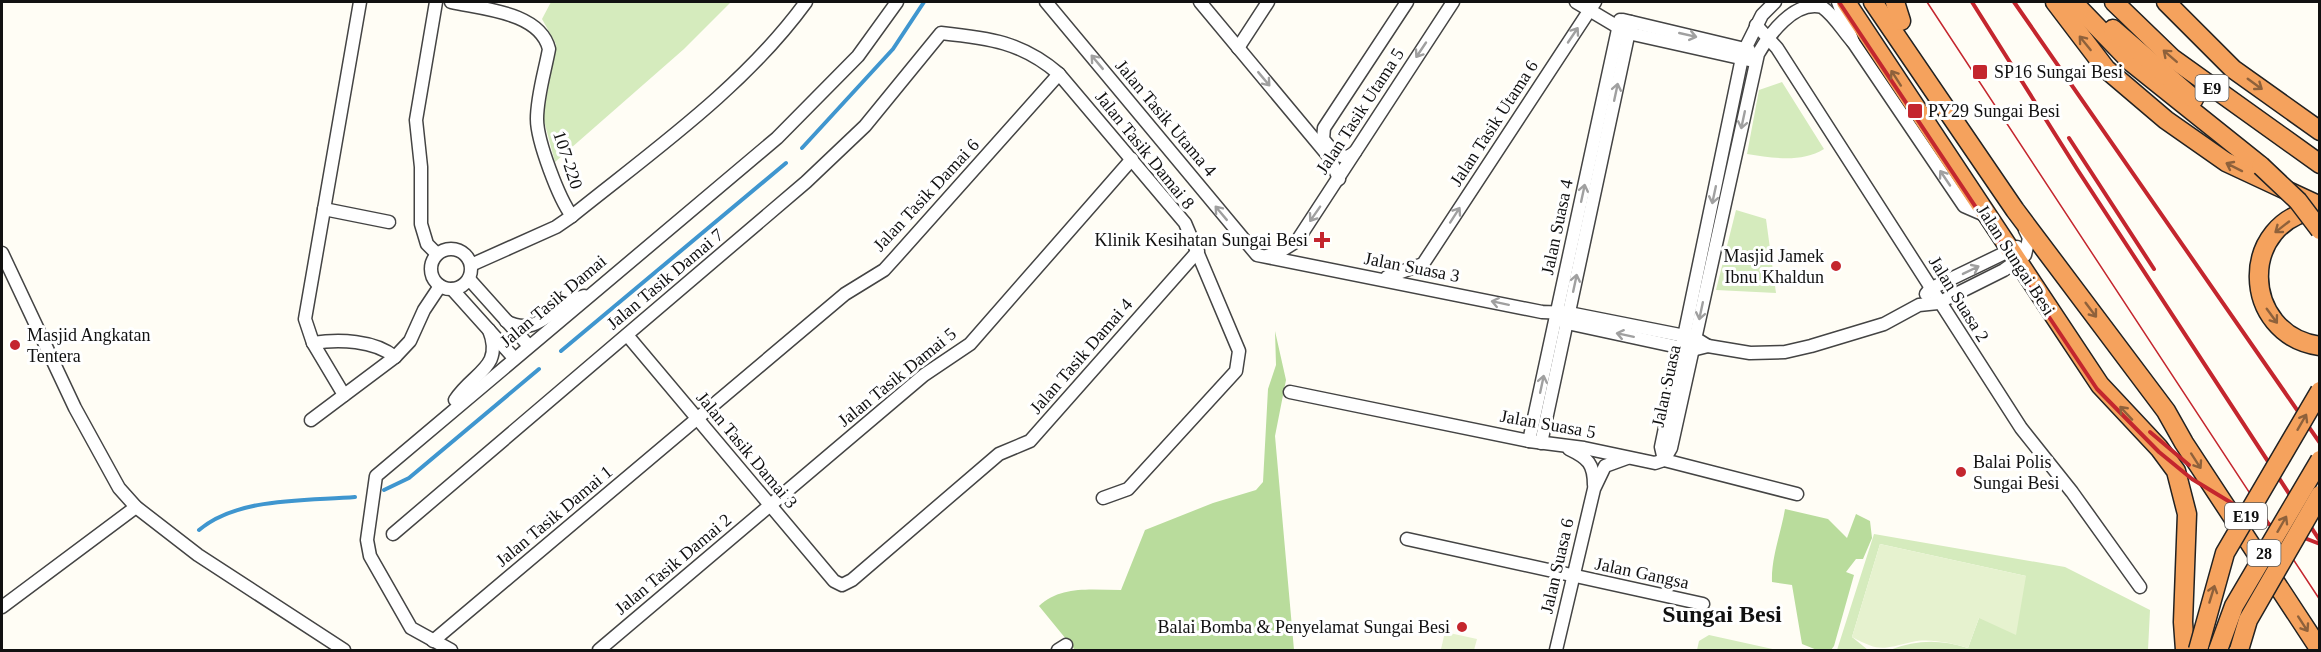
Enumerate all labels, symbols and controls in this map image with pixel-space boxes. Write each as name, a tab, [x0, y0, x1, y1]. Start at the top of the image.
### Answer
one-way arrow	[1567, 27, 1579, 43]
one-way arrow	[1678, 29, 1697, 41]
one-way arrow	[2079, 35, 2092, 51]
one-way arrow	[1414, 41, 1426, 58]
street label: Jalan Tasik Utama 5	[1312, 44, 1408, 178]
one-way arrow	[2162, 49, 2178, 62]
one-way arrow	[1090, 55, 1103, 71]
street label: Jalan Tasik Utama 4	[1111, 56, 1221, 180]
street label: Jalan Tasik Utama 6	[1446, 56, 1542, 190]
place label: SP16 Sungai Besi	[1994, 62, 2123, 82]
marker: SP16 Sungai Besi	[1971, 63, 1989, 81]
one-way arrow	[1890, 70, 1902, 87]
one-way arrow	[1257, 71, 1271, 86]
road number: E9	[2196, 75, 2228, 101]
one-way arrow	[2246, 78, 2262, 90]
one-way arrow	[1611, 83, 1622, 102]
street label: Jalan Tasik Damai 8	[1091, 87, 1199, 213]
place label: PY29 Sungai Besi	[1928, 101, 2060, 121]
marker: PY29 Sungai Besi	[1906, 102, 1924, 120]
one-way arrow	[1736, 111, 1748, 130]
street label: 107-220	[549, 128, 587, 192]
street label: Jalan Tasik Damai 6	[869, 135, 983, 255]
one-way arrow	[2226, 160, 2244, 172]
one-way arrow	[1939, 171, 1951, 187]
street label: Jalan Suasa 4	[1537, 177, 1577, 277]
one-way arrow	[1578, 184, 1589, 203]
one-way arrow	[1708, 185, 1719, 204]
street label: Jalan Sungai Besi	[1973, 201, 2059, 319]
one-way arrow	[1309, 205, 1321, 222]
one-way arrow	[1214, 206, 1228, 221]
one-way arrow	[1449, 207, 1461, 224]
one-way arrow	[2275, 220, 2291, 233]
street label: Jalan Tasik Damai 7	[603, 224, 727, 334]
place label: Klinik Kesihatan Sungai Besi	[1095, 230, 1308, 250]
marker: Klinik Kesihatan Sungai Besi	[1313, 231, 1331, 249]
place label: Masjid Jamek Ibnu Khaldun	[1724, 246, 1824, 287]
street label: Jalan Suasa 3	[1362, 248, 1462, 286]
street label: Jalan Tasik Damai	[496, 251, 610, 351]
street label: Jalan Suasa 2	[1925, 253, 1993, 345]
marker: Masjid Jamek Ibnu Khaldun	[1829, 259, 1843, 273]
one-way arrow	[1961, 263, 1979, 275]
one-way arrow	[1570, 274, 1581, 293]
street label: Jalan Tasik Damai 4	[1026, 294, 1136, 418]
one-way arrow	[1490, 297, 1510, 308]
one-way arrow	[1695, 300, 1706, 320]
one-way arrow	[2085, 301, 2098, 317]
one-way arrow	[2266, 307, 2278, 323]
street label: Jalan Tasik Damai 5	[834, 323, 960, 431]
place label: Masjid Angkatan Tentera	[27, 325, 151, 366]
one-way arrow	[1615, 329, 1634, 341]
marker: Masjid Angkatan Tentera	[8, 338, 22, 352]
street label: Jalan Suasa	[1648, 343, 1684, 429]
one-way arrow	[1537, 374, 1548, 394]
street label: Jalan Tasik Damai 3	[692, 388, 802, 512]
one-way arrow	[2119, 405, 2133, 420]
street label: Jalan Suasa 5	[1499, 406, 1597, 442]
one-way arrow	[2296, 414, 2308, 431]
place label: Balai Polis Sungai Besi	[1973, 452, 2060, 493]
one-way arrow	[2190, 452, 2202, 469]
street label: Jalan Tasik Damai 1	[492, 461, 616, 571]
marker: Balai Polis Sungai Besi	[1954, 465, 1968, 479]
road number: E19	[2225, 503, 2267, 529]
street label: Jalan Tasik Damai 2	[611, 509, 735, 619]
one-way arrow	[2276, 516, 2288, 533]
street label: Jalan Suasa 6	[1536, 517, 1578, 615]
road number: 28	[2248, 540, 2280, 566]
street label: Jalan Gangsa	[1593, 553, 1691, 593]
one-way arrow	[2207, 585, 2218, 604]
district label: Sungai Besi	[1662, 601, 1782, 627]
one-way arrow	[2297, 615, 2309, 632]
place label: Balai Bomba & Penyelamat Sungai Besi	[1158, 617, 1450, 637]
marker: Balai Bomba & Penyelamat Sungai Besi	[1455, 620, 1469, 634]

